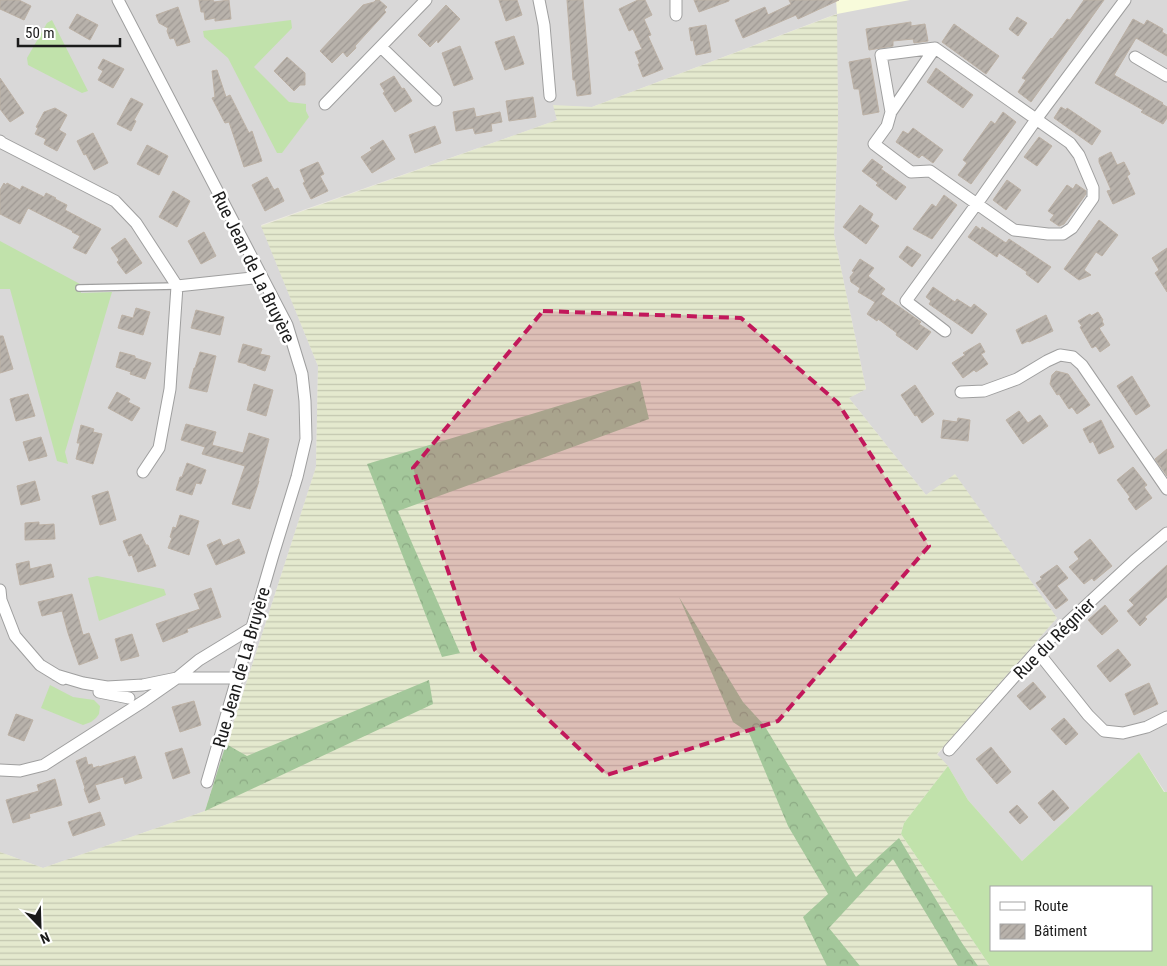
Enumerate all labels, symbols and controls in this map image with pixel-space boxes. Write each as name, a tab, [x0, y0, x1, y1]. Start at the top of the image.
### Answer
scale bar	[18, 15, 120, 47]
text: 50 m	[25, 24, 55, 42]
street label: Rue Jean de La Bruyère	[208, 188, 300, 346]
street label: Rue Jean de La Bruyère	[208, 584, 274, 750]
street label: Rue du Régnier	[1009, 593, 1099, 683]
legend	[990, 886, 1152, 951]
text: Route	[1034, 897, 1068, 915]
north arrow	[15, 901, 65, 951]
text: Bâtiment	[1034, 922, 1087, 940]
text: N	[38, 929, 52, 947]

